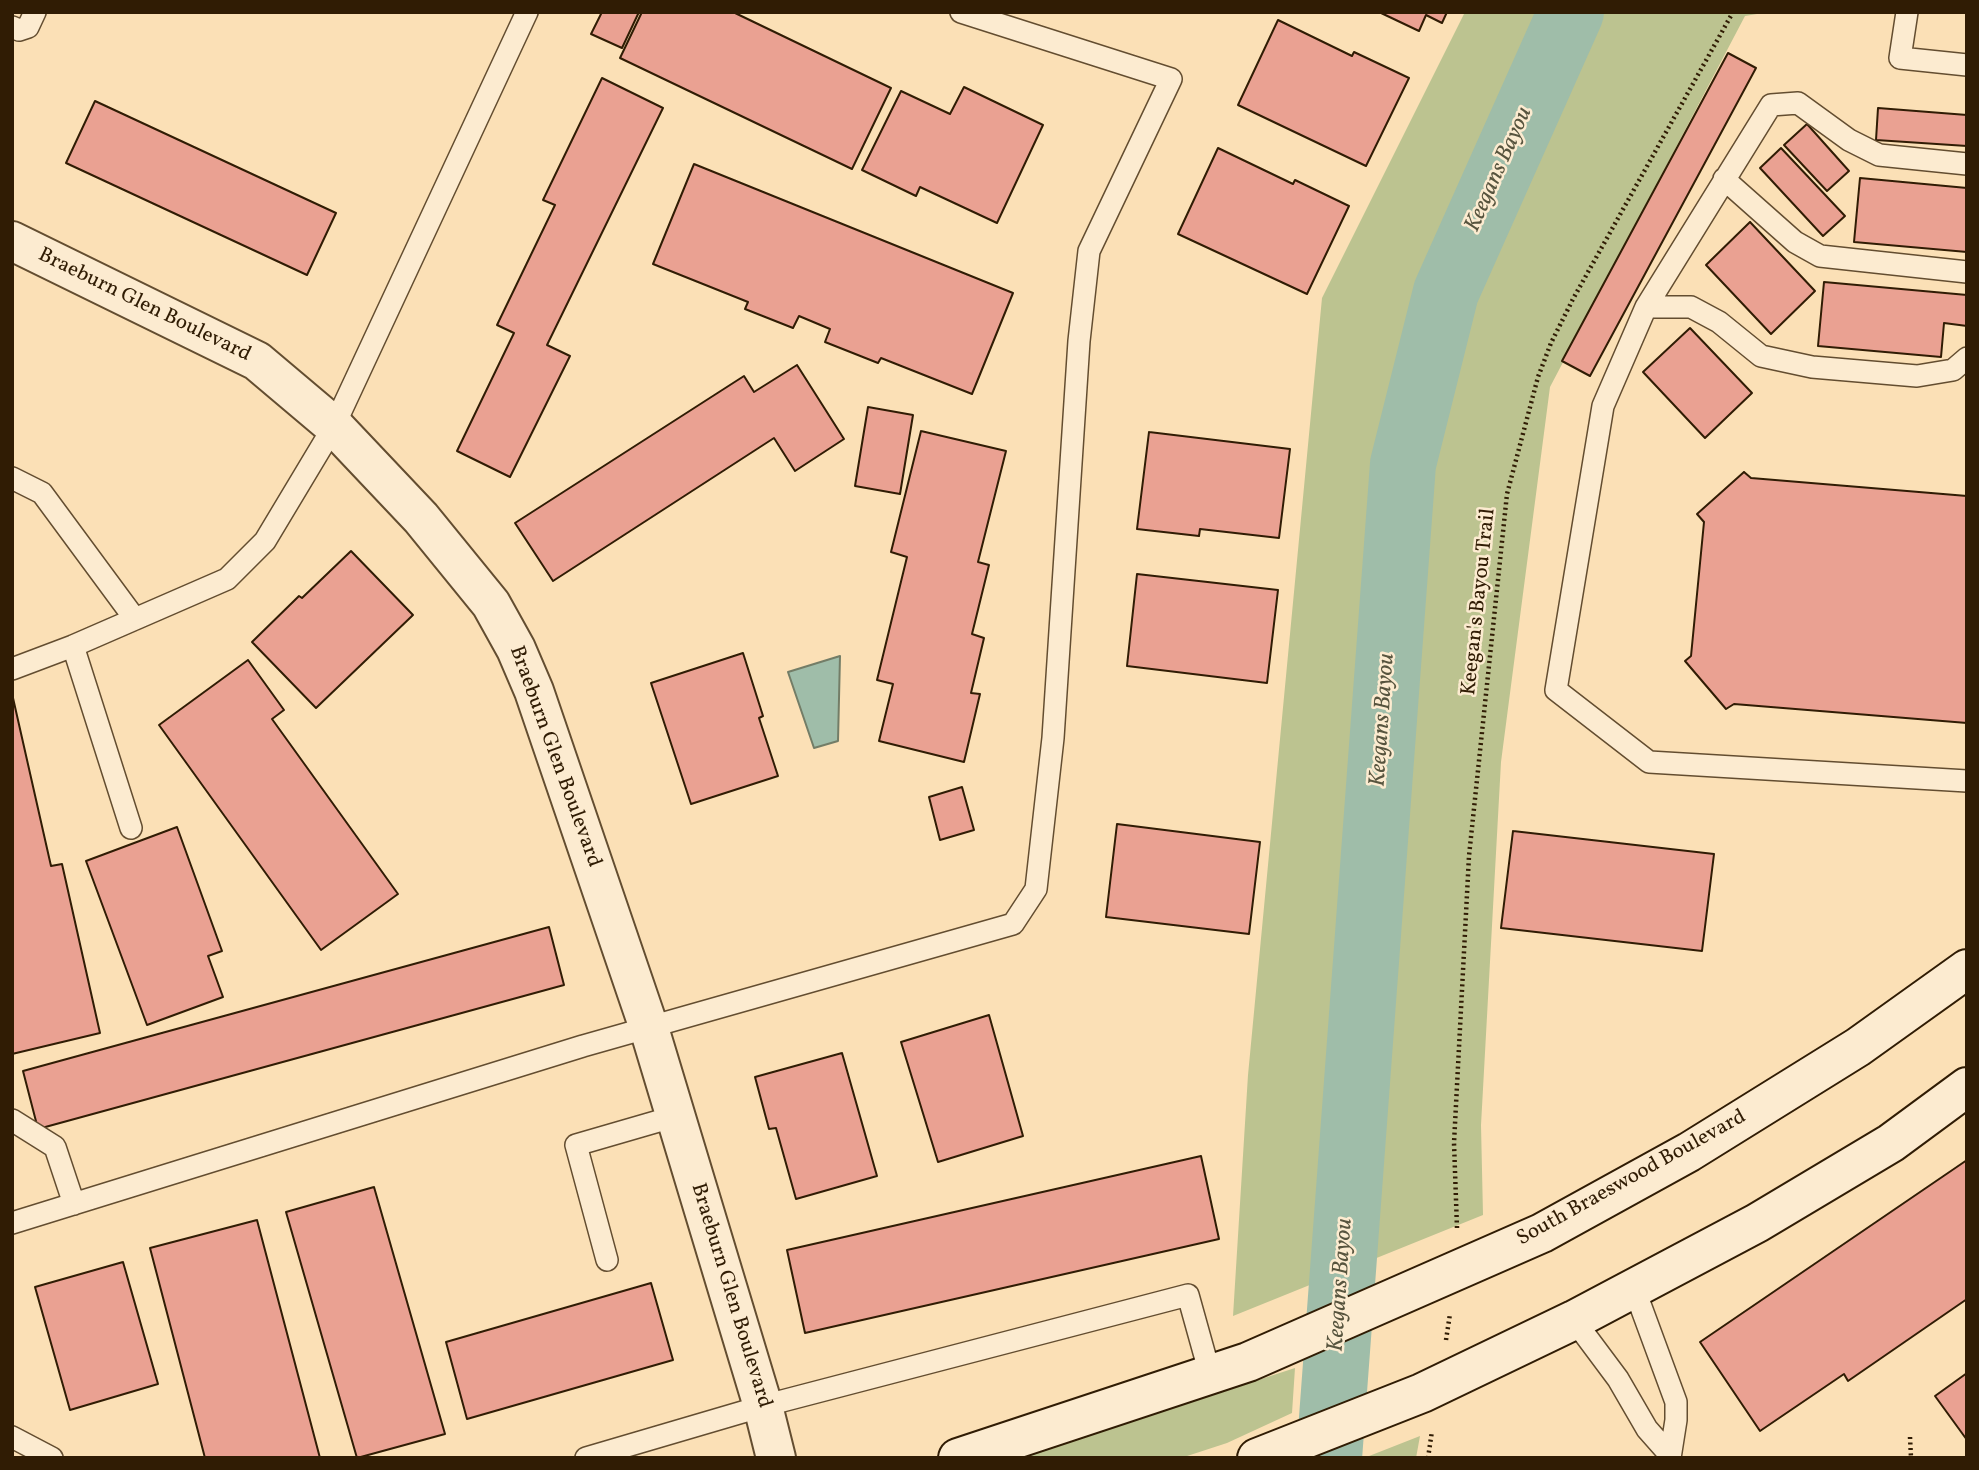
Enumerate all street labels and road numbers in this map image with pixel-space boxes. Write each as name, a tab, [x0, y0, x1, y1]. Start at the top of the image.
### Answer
street label: Braeburn Glen Boulevard	[33, 243, 255, 369]
street label: Keegan's Bayou Trail	[1458, 507, 1502, 697]
street label: Braeburn Glen Boulevard	[502, 643, 606, 871]
street label: South Braeswood Boulevard	[1513, 1105, 1751, 1253]
street label: Braeburn Glen Boulevard	[684, 1181, 776, 1411]

